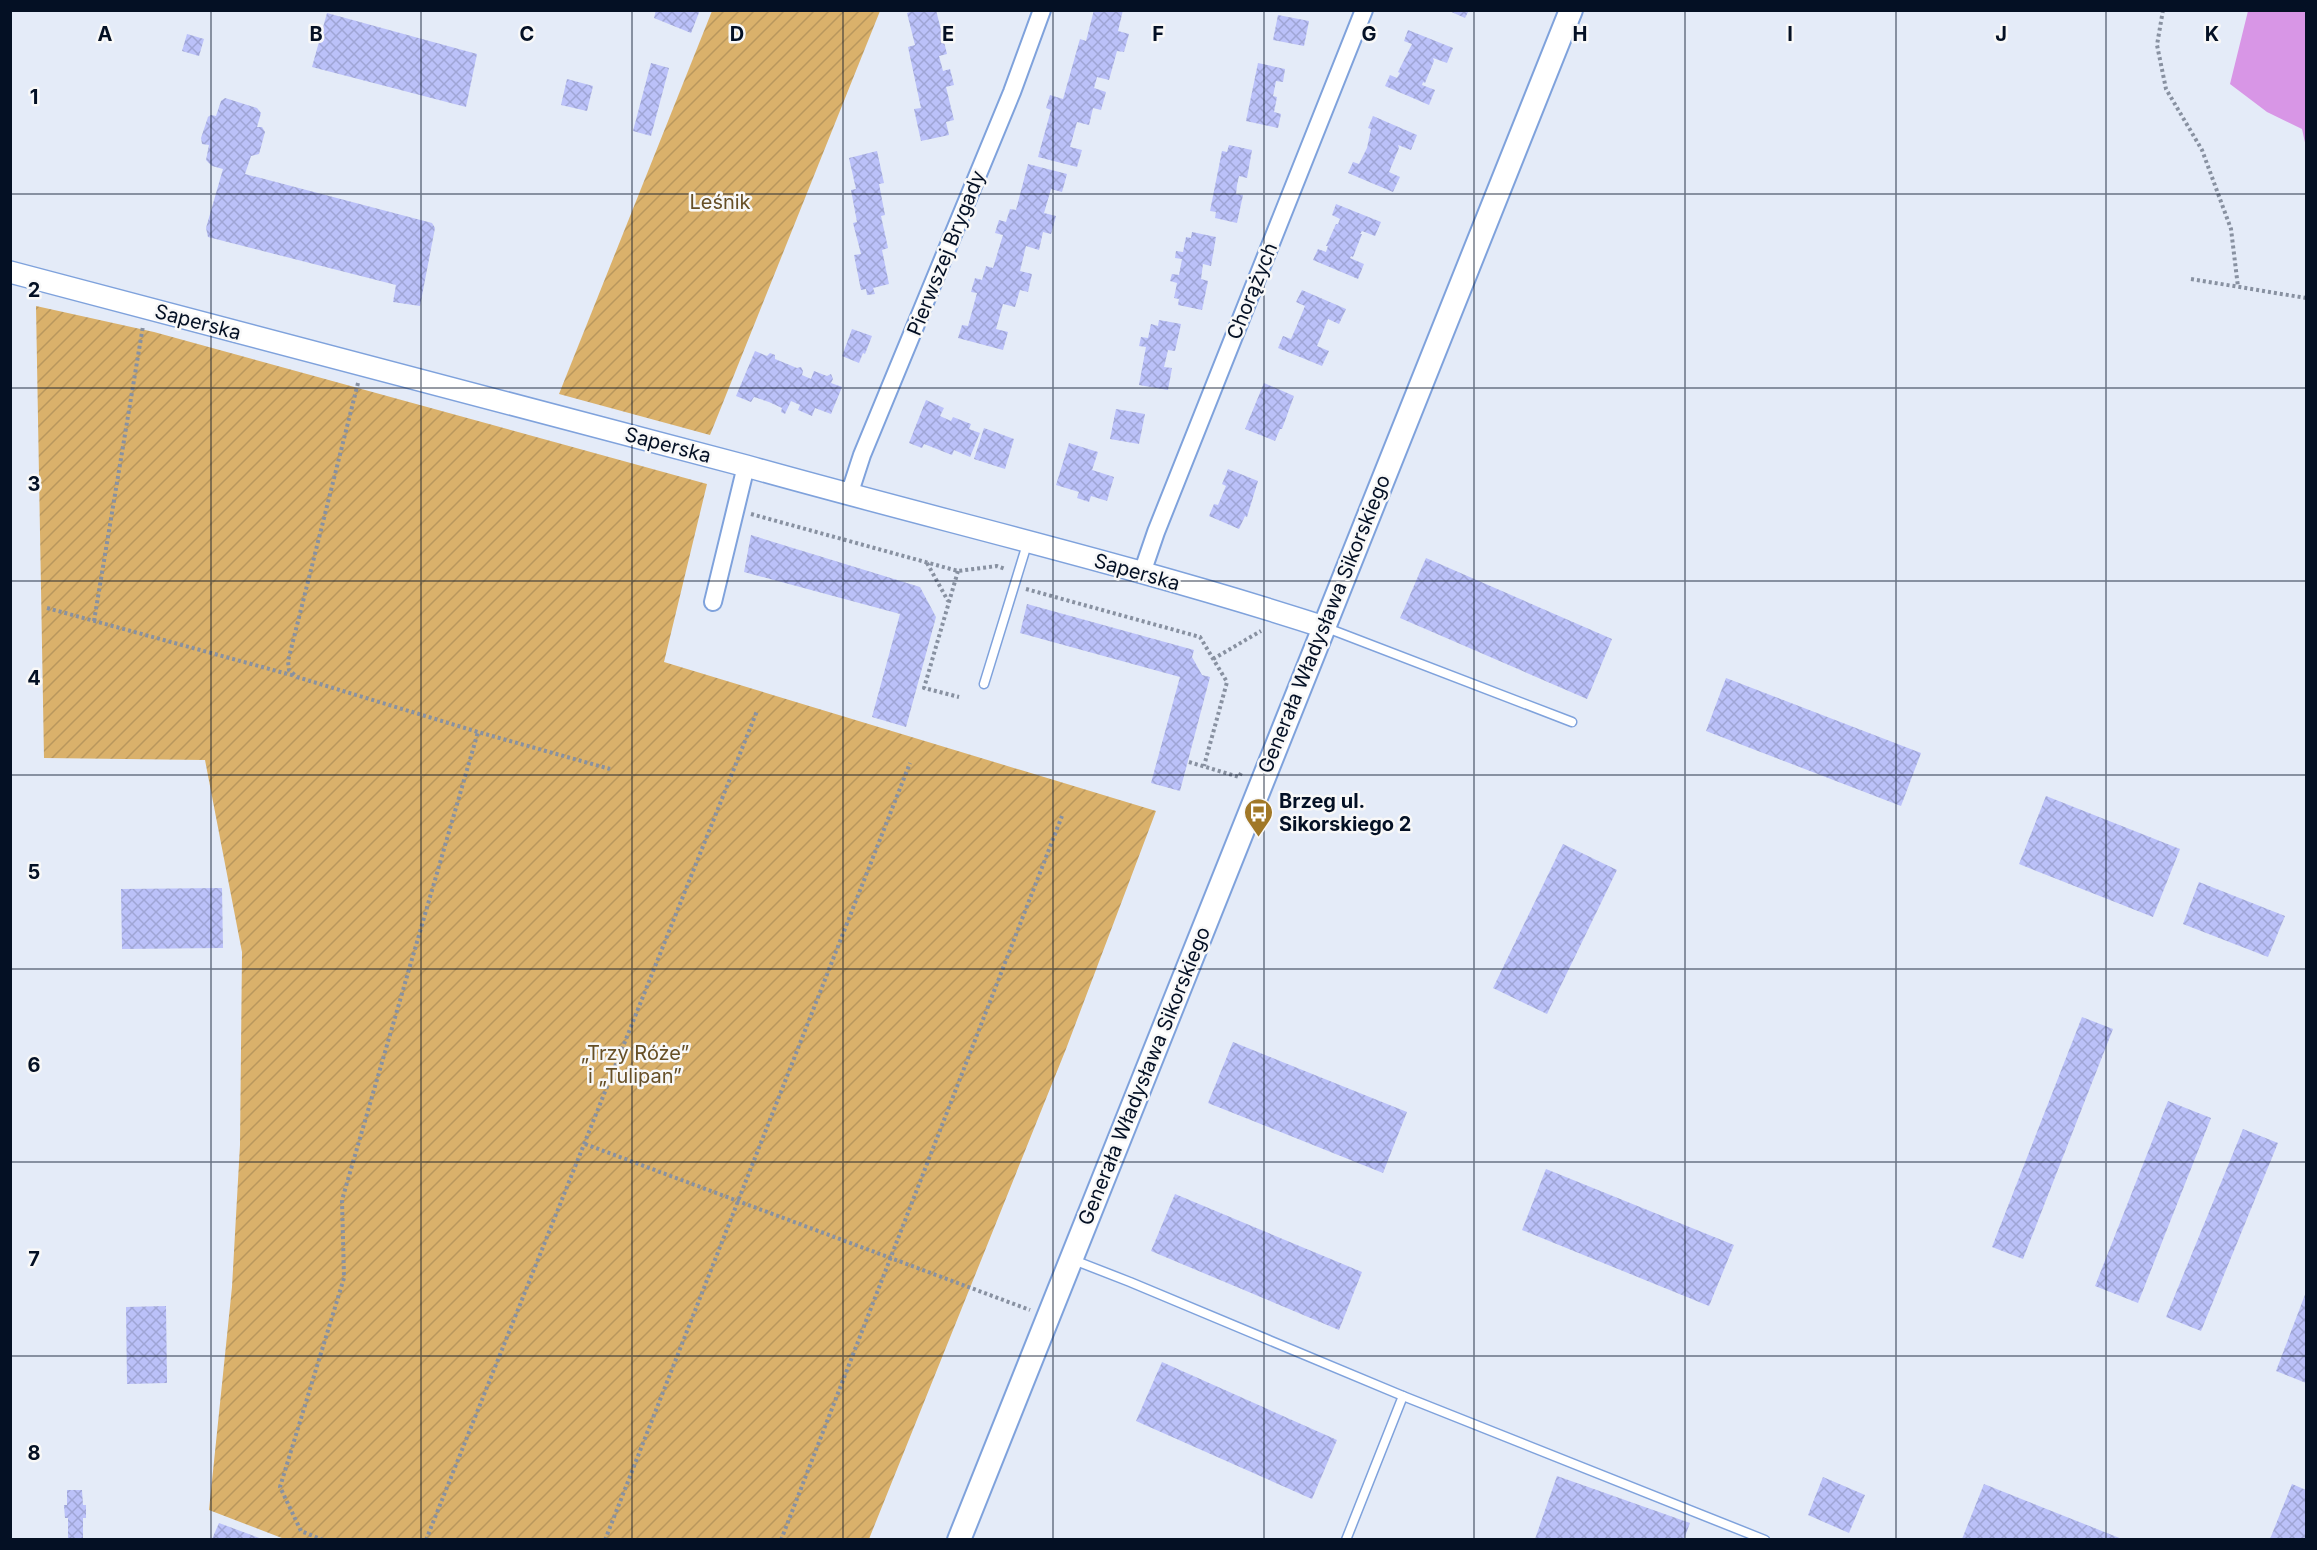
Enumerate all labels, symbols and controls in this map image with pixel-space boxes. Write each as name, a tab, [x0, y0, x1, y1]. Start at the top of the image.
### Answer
text: A	[98, 22, 113, 46]
text: B	[309, 22, 323, 46]
text: C	[520, 22, 534, 46]
text: D	[730, 22, 744, 46]
text: E	[942, 22, 954, 46]
text: F	[1152, 22, 1164, 46]
text: G	[1361, 22, 1377, 46]
text: H	[1573, 22, 1587, 46]
text: I	[1787, 22, 1793, 46]
text: J	[1995, 22, 2007, 46]
text: K	[2205, 22, 2219, 46]
text: 1	[30, 85, 38, 109]
street label: Pierwszej Brygady	[902, 167, 990, 339]
park label: Leśnik	[689, 190, 751, 214]
street label: Chorążych	[1222, 239, 1282, 343]
text: 2	[28, 278, 40, 302]
street label: Saperska	[152, 299, 244, 345]
street label: Saperska	[622, 422, 714, 468]
street label: Generała Władysława Sikorskiego	[1253, 471, 1395, 777]
text: 3	[28, 472, 40, 496]
street label: Saperska	[1091, 548, 1183, 596]
text: 4	[27, 666, 41, 690]
place label: Brzeg ul. Sikorskiego 2	[1279, 789, 1411, 836]
bus stop icon: Brzeg ul. Sikorskiego 2	[1242, 796, 1274, 838]
text: 5	[28, 860, 40, 884]
street label: Generała Władysława Sikorskiego	[1073, 923, 1215, 1229]
park label: „Trzy Róże” i „Tulipan”	[581, 1041, 690, 1088]
text: 6	[28, 1053, 41, 1077]
text: 7	[28, 1247, 40, 1271]
text: 8	[27, 1441, 41, 1465]

